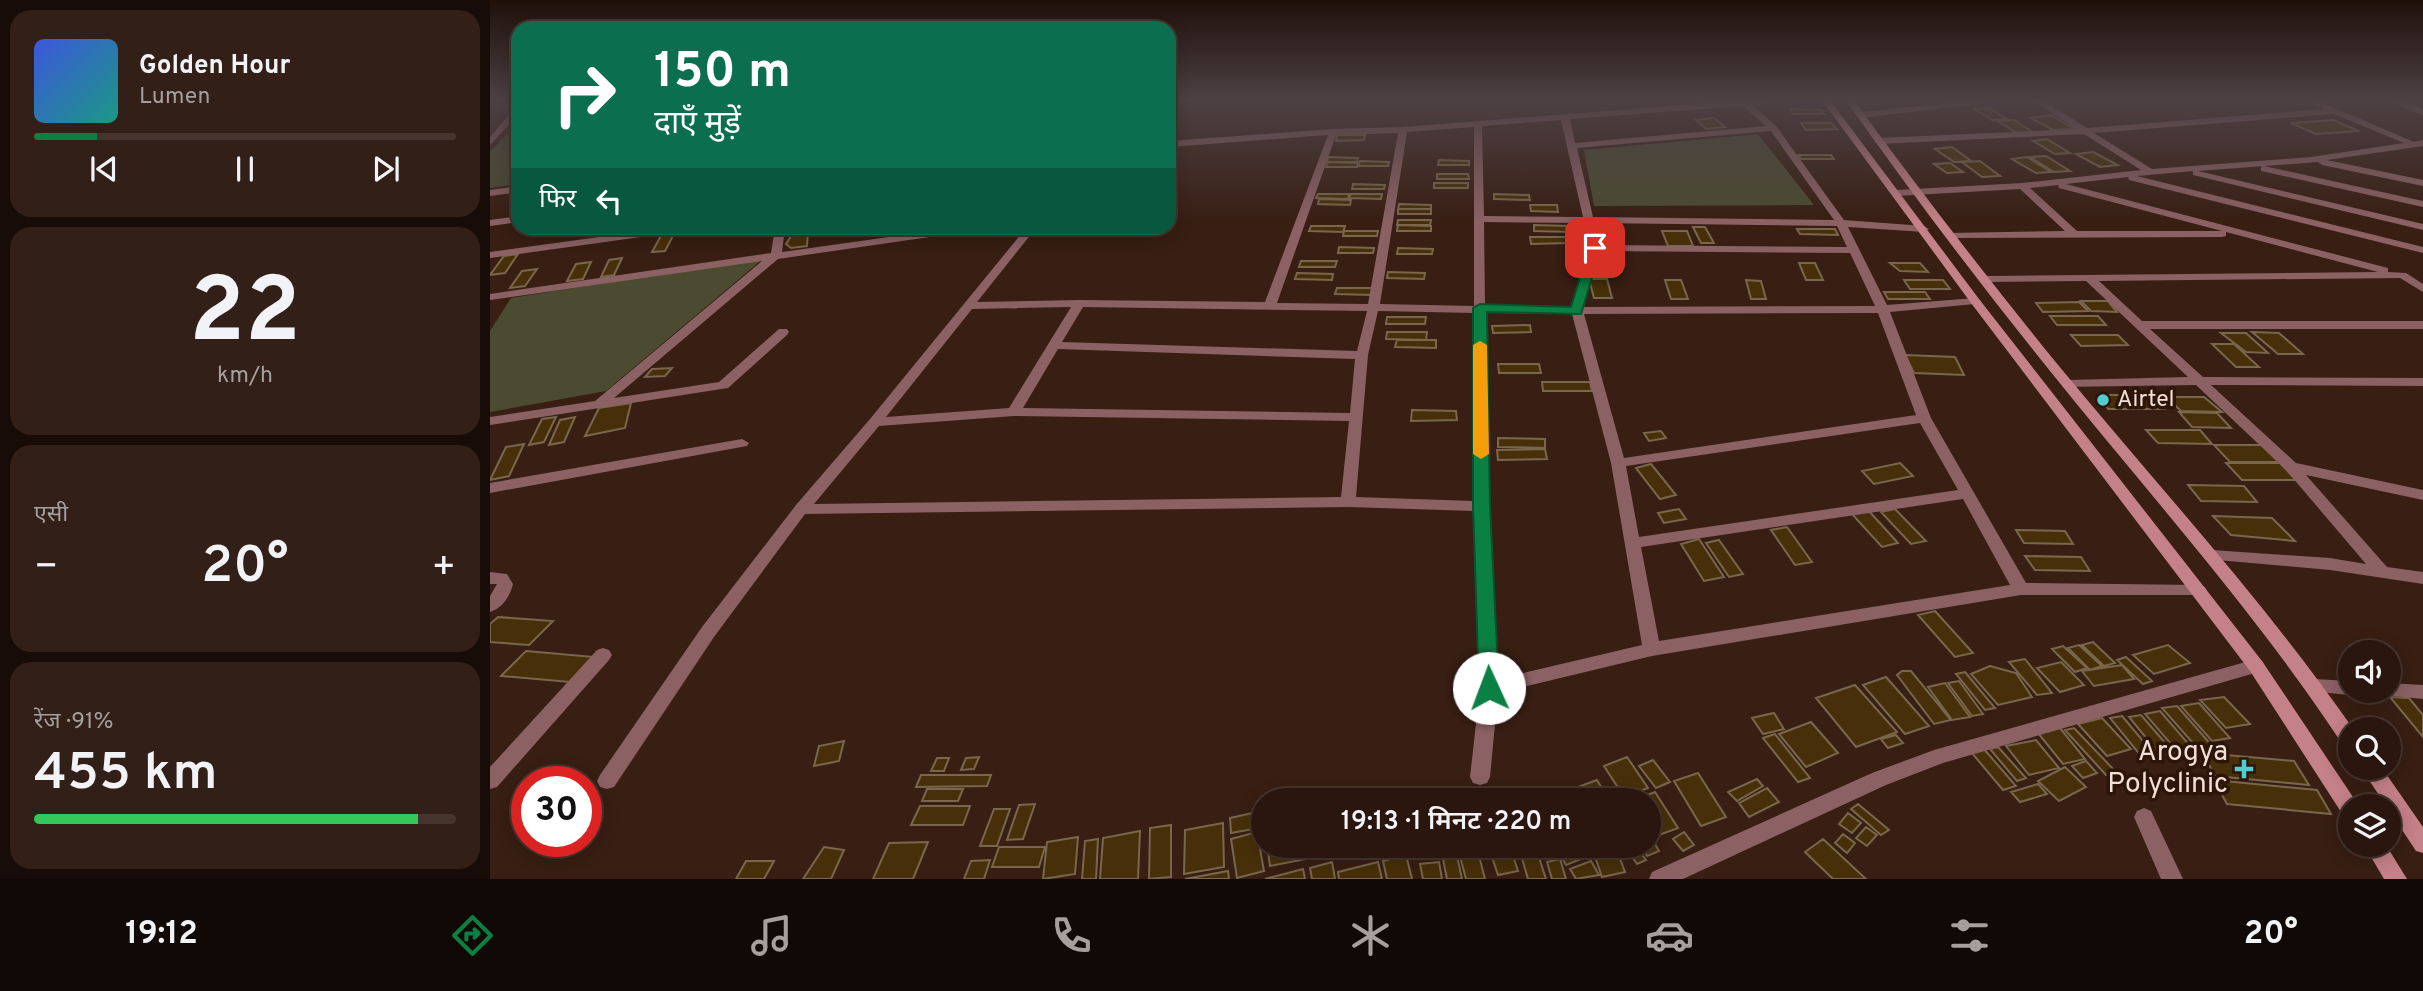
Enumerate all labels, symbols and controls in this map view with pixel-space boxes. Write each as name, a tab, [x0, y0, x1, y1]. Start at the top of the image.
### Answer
text: 150 m	[654, 43, 791, 105]
icon: right	[539, 49, 630, 140]
text: Golden Hour	[139, 50, 290, 83]
text: Lumen	[139, 83, 210, 112]
text: दाएँ मुड़ें	[654, 105, 741, 145]
icon: previous	[85, 150, 123, 188]
icon: pause	[226, 150, 264, 188]
icon: next	[367, 150, 405, 188]
icon: left	[590, 182, 628, 220]
text: फिर	[539, 184, 576, 217]
pin	[1565, 218, 1625, 278]
icon: arrive	[1576, 229, 1614, 267]
text: 22	[189, 259, 301, 374]
text: km/h	[217, 362, 273, 391]
place label: Airtel	[2117, 386, 2175, 415]
marker: Airtel	[2095, 392, 2111, 408]
text: एसी	[34, 501, 68, 530]
text: 20°	[201, 535, 289, 601]
text: −	[34, 544, 59, 593]
text: +	[431, 544, 456, 593]
map controls	[2338, 640, 2401, 857]
button: sound	[2338, 640, 2401, 703]
position arrow	[1452, 651, 1526, 725]
text: रेंज · 91%	[34, 708, 114, 737]
button: search	[2338, 717, 2401, 780]
place label: Arogya Polyclinic	[2107, 735, 2228, 803]
text: 455 km	[34, 742, 217, 808]
marker: Arogya Polyclinic	[2234, 759, 2254, 779]
speed limit sign: 30	[511, 766, 602, 857]
button: layers	[2338, 794, 2401, 857]
text: 19:13 · 1 मिनट · 220 m	[1341, 806, 1571, 839]
icon: directions	[448, 911, 497, 960]
icon: music	[747, 911, 796, 960]
icon: phone	[1047, 911, 1096, 960]
icon: climate	[1346, 911, 1395, 960]
icon: car	[1645, 911, 1694, 960]
icon: filters	[1945, 911, 1994, 960]
text: 19:12	[125, 915, 198, 955]
text: 20°	[2244, 915, 2298, 955]

